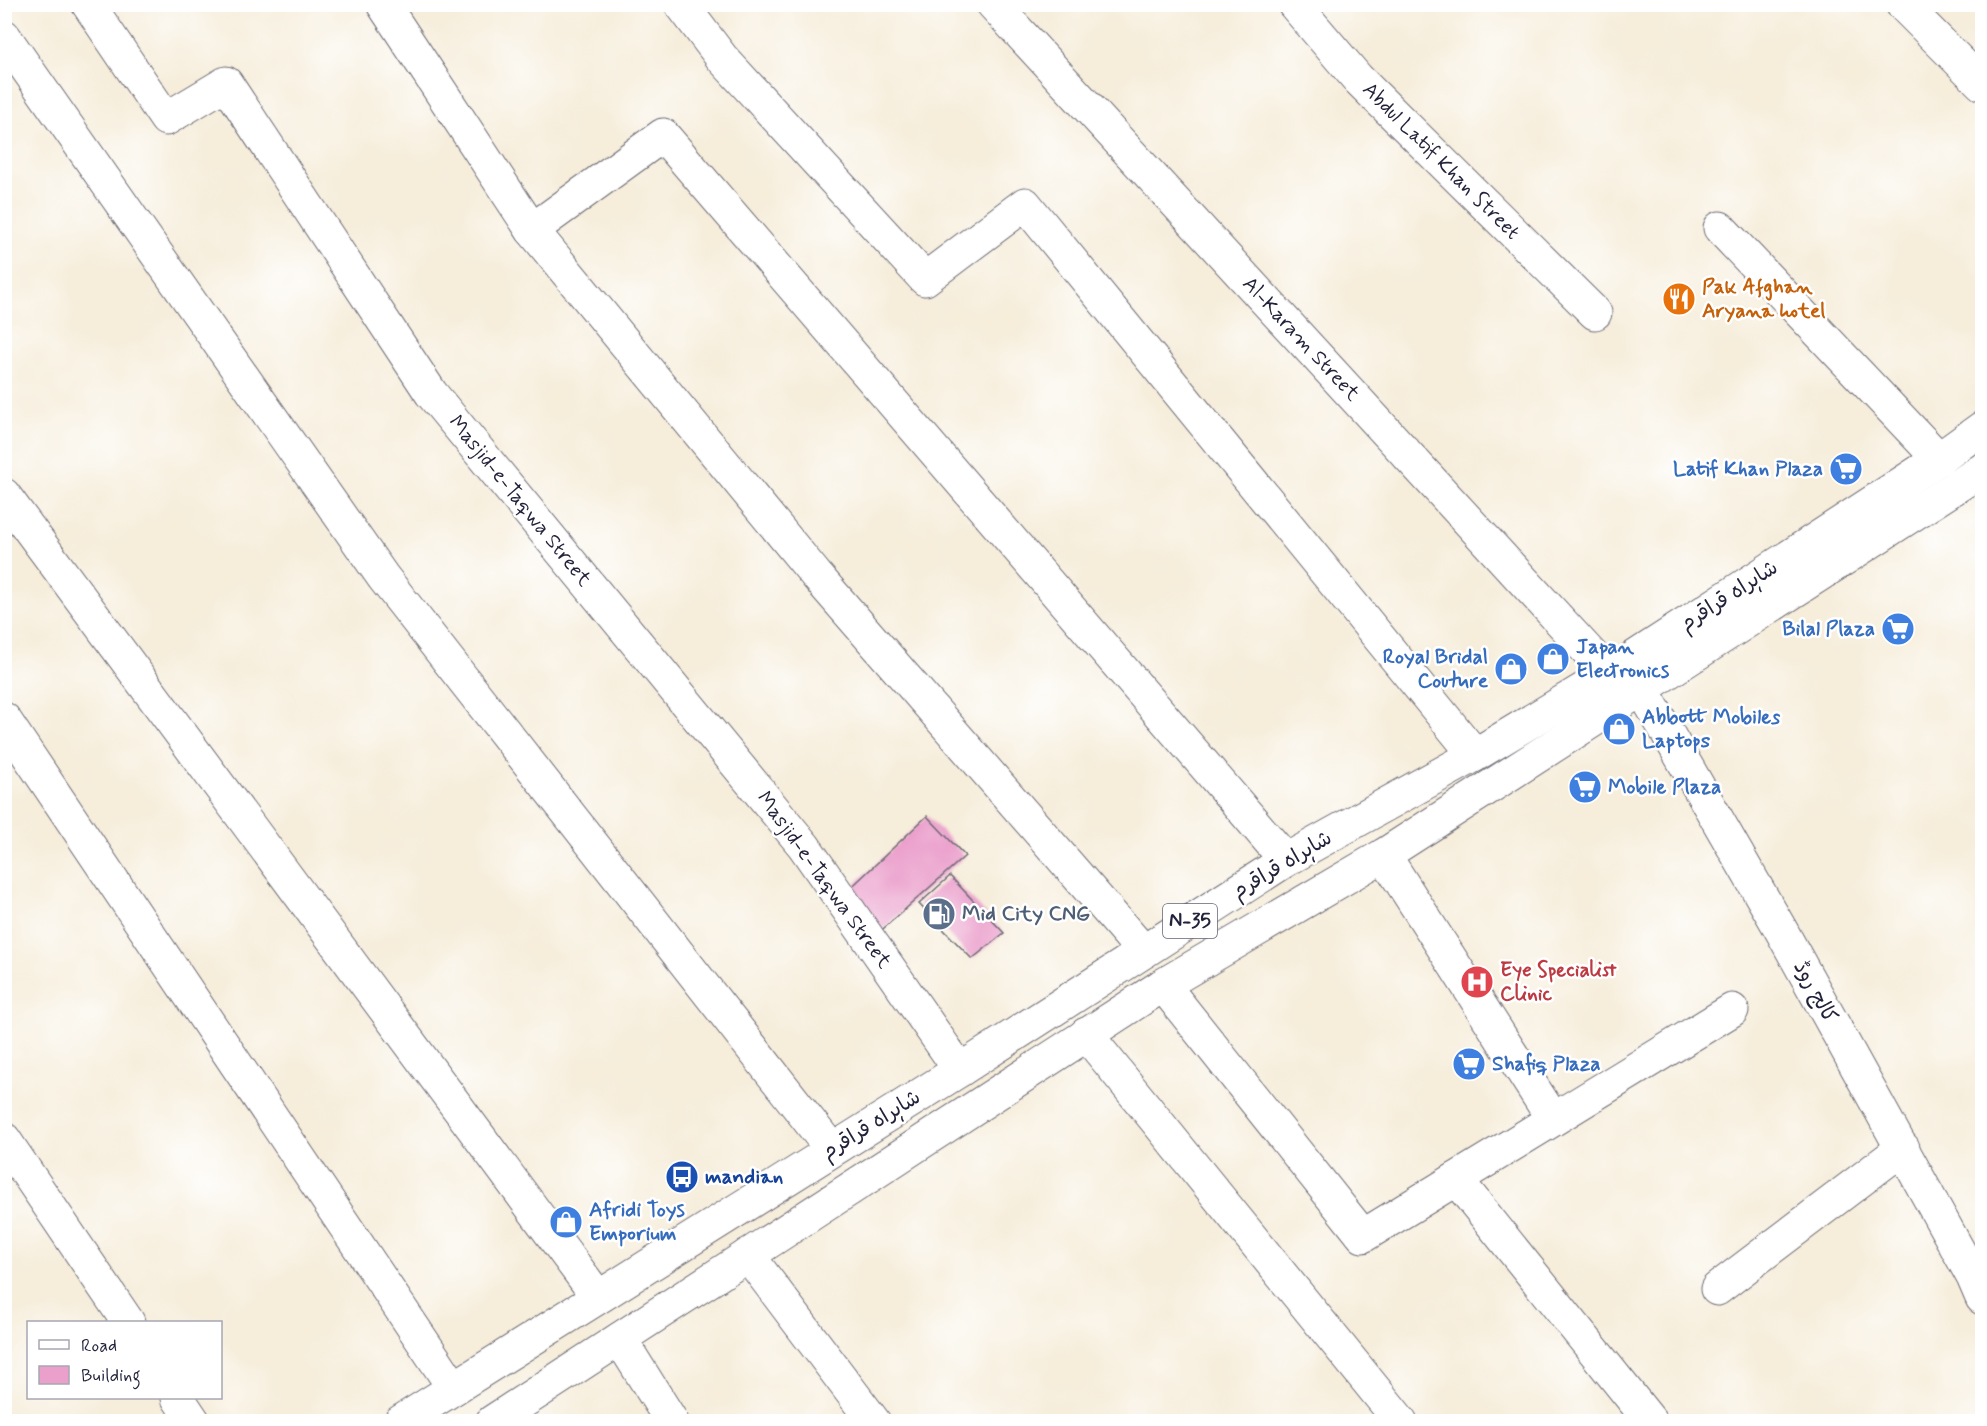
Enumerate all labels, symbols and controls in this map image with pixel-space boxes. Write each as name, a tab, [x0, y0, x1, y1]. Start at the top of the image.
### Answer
street label: Abdul Latif Khan Street	[1356, 76, 1526, 246]
street label: Al-Karam Street	[1236, 271, 1367, 408]
place label: Pak Afghan Aryana hotel	[1702, 273, 1825, 325]
restaurant icon: Pak Afghan Aryana hotel	[1661, 281, 1697, 317]
street label: Masjid-e-Taqwa Street	[442, 409, 598, 593]
supermarket icon: Latif Khan Plaza	[1828, 451, 1864, 487]
place label: Latif Khan Plaza	[1673, 455, 1823, 483]
street label: شاہراہ قراقرم	[1674, 554, 1784, 639]
supermarket icon: Bilal Plaza	[1880, 611, 1916, 647]
place label: Bilal Plaza	[1782, 615, 1875, 643]
place label: Japan Electronics	[1576, 633, 1670, 685]
shop icon: Japan Electronics	[1535, 641, 1571, 677]
place label: Royal Bridal Couture	[1383, 643, 1489, 695]
shop icon: Royal Bridal Couture	[1493, 651, 1529, 687]
place label: Abbott Mobiles Laptops	[1642, 703, 1781, 755]
shop icon: Abbott Mobiles Laptops	[1601, 711, 1637, 747]
supermarket icon: Mobile Plaza	[1567, 769, 1603, 805]
place label: Mobile Plaza	[1608, 773, 1721, 801]
street label: Masjid-e-Taqwa Street	[750, 786, 898, 975]
street label: شاہراہ قراقرم	[1227, 824, 1338, 907]
fuel station icon: Mid City CNG	[921, 896, 957, 932]
place label: Mid City CNG	[962, 900, 1090, 928]
road number: N-35	[1163, 904, 1217, 938]
place label: Eye Specialist Clinic	[1500, 956, 1617, 1008]
street label: کالج روڈ	[1786, 956, 1844, 1028]
hospital icon: Eye Specialist Clinic	[1459, 964, 1495, 1000]
supermarket icon: Shafiq Plaza	[1451, 1046, 1487, 1082]
place label: Shafiq Plaza	[1492, 1050, 1601, 1078]
street label: شاہراہ قراقرم	[816, 1083, 926, 1167]
bus stop icon: mandian	[664, 1159, 700, 1195]
place label: mandian	[705, 1163, 783, 1191]
place label: Afridi Toys Emporium	[589, 1196, 686, 1248]
shop icon: Afridi Toys Emporium	[548, 1204, 584, 1240]
legend	[27, 1321, 222, 1399]
text: Road	[81, 1334, 117, 1358]
text: Building	[81, 1364, 141, 1390]

